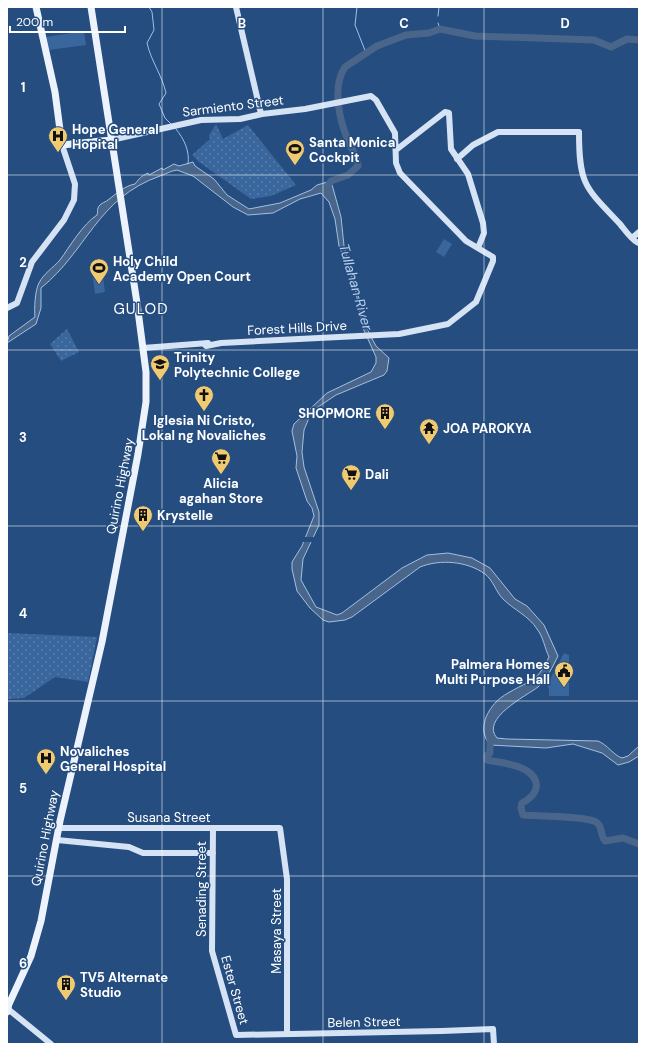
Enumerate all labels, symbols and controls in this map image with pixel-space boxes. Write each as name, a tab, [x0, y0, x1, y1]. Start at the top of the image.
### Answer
scale bar	[10, 8, 125, 34]
text: 200 m	[16, 14, 53, 30]
text: B	[238, 15, 246, 32]
text: C	[399, 15, 409, 32]
text: D	[560, 15, 570, 32]
text: 1	[21, 79, 25, 96]
street label: Sarmiento Street	[181, 91, 285, 121]
place label: Hope General Hopital	[72, 121, 159, 153]
hospital icon: Hope General Hopital	[47, 125, 69, 153]
place label: Santa Monica Cockpit	[309, 134, 395, 166]
sports icon: Santa Monica Cockpit	[284, 138, 306, 166]
water label: Tullahan River	[335, 242, 377, 333]
place label: Holy Child Academy Open Court	[113, 253, 251, 285]
text: 2	[19, 254, 27, 271]
sports icon: Holy Child Academy Open Court	[88, 257, 110, 285]
district label: GULOD	[113, 299, 169, 319]
street label: Forest Hills Drive	[247, 317, 347, 339]
place label: Trinity Polytechnic College	[174, 349, 300, 381]
school or university icon: Trinity Polytechnic College	[149, 353, 171, 381]
church icon: Iglesia Ni Cristo, Lokal ng Novaliches	[193, 384, 215, 412]
building icon: SHOPMORE	[374, 402, 396, 430]
place label: SHOPMORE	[298, 405, 371, 422]
place label: Iglesia Ni Cristo, Lokal ng Novaliches	[142, 412, 266, 444]
temple icon: JOA PAROKYA	[418, 417, 440, 445]
place label: JOA PAROKYA	[443, 420, 531, 437]
text: 3	[19, 429, 27, 446]
street label: Quirino Highway	[102, 436, 138, 536]
supermarket icon: Alicia agahan Store	[210, 447, 232, 475]
supermarket icon: Dali	[340, 463, 362, 491]
place label: Dali	[365, 466, 389, 483]
place label: Alicia agahan Store	[179, 475, 263, 507]
building icon: Krystelle	[132, 504, 154, 532]
place label: Krystelle	[157, 507, 213, 524]
text: 4	[19, 605, 27, 622]
place label: Palmera Homes Multi Purpose Hall	[435, 656, 550, 688]
public building icon: Palmera Homes Multi Purpose Hall	[553, 660, 575, 688]
place label: Novaliches General Hospital	[60, 743, 166, 775]
hospital icon: Novaliches General Hospital	[35, 747, 57, 775]
text: 5	[19, 780, 27, 797]
street label: Quirino Highway	[27, 788, 63, 888]
street label: Susana Street	[127, 809, 211, 826]
street label: Senading Street	[193, 841, 210, 937]
street label: Masaya Street	[268, 888, 285, 974]
street label: Ester Street	[217, 954, 253, 1026]
text: 6	[19, 955, 27, 972]
place label: TV5 Alternate Studio	[80, 969, 168, 1001]
building icon: TV5 Alternate Studio	[55, 973, 77, 1001]
street label: Belen Street	[327, 1013, 401, 1031]

